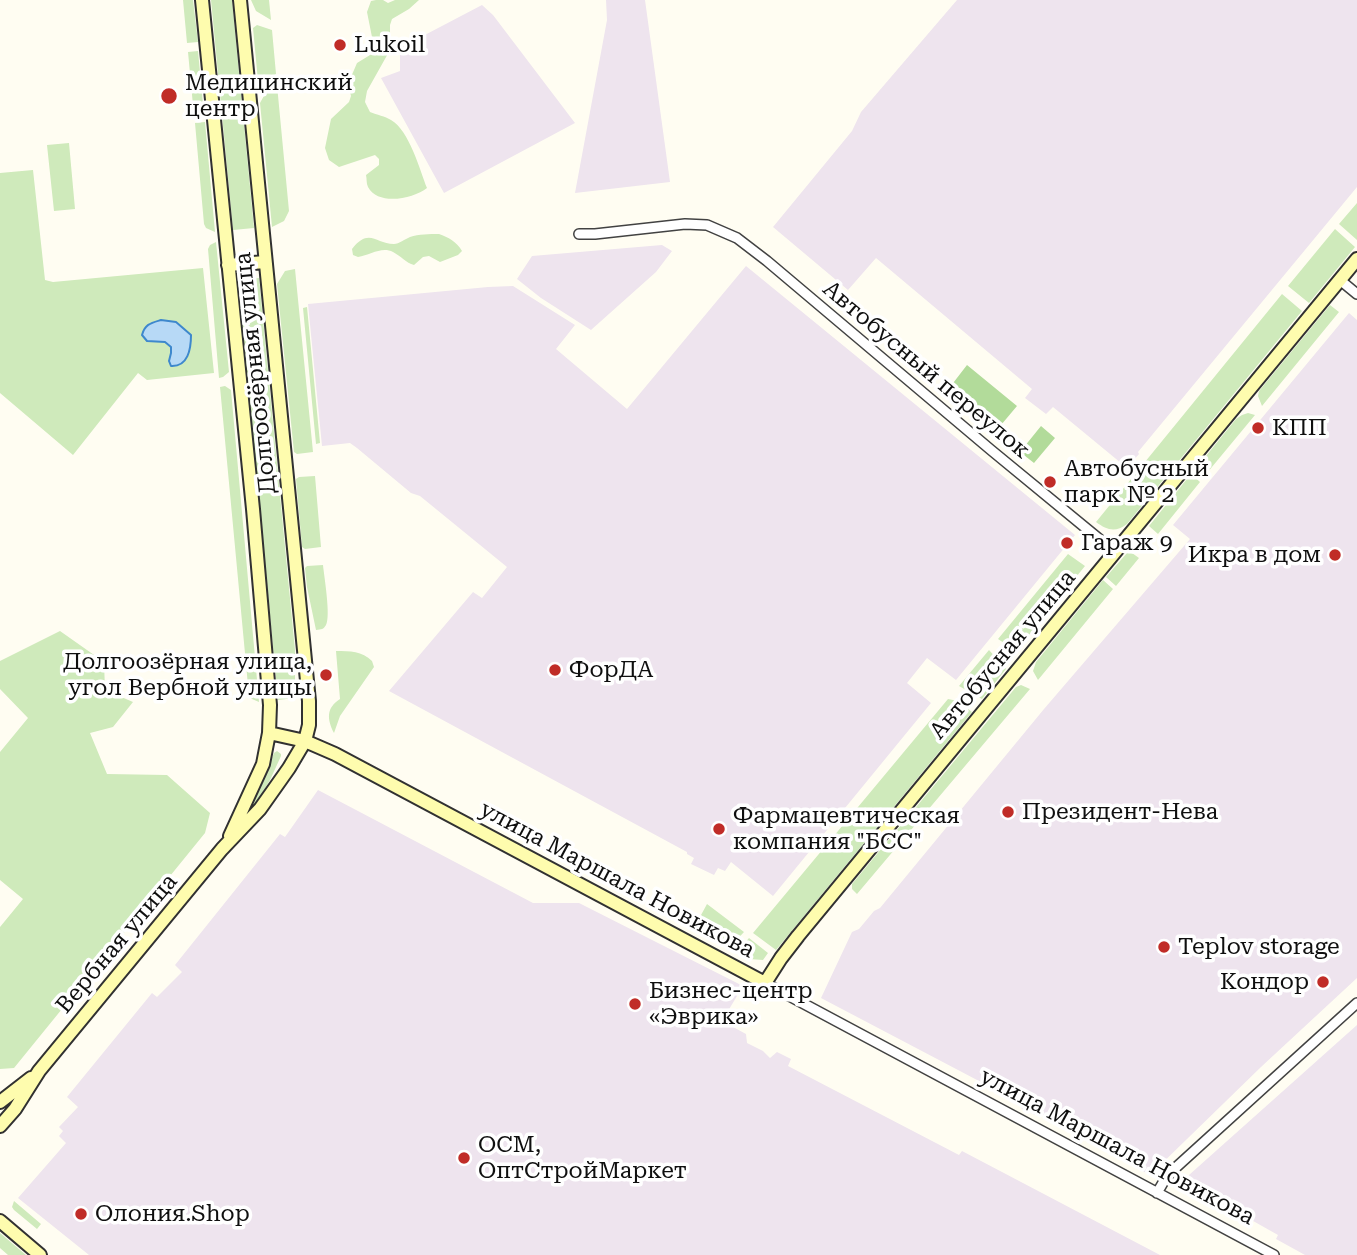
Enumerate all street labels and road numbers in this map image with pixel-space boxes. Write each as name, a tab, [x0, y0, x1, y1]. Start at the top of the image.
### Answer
street label: Долгоозёрная улица	[230, 251, 282, 495]
street label: Автобусный переулок	[817, 275, 1035, 465]
street label: Автобусная улица	[924, 565, 1082, 745]
street label: улица Маршала Новикова	[475, 796, 759, 964]
street label: Вербная улица	[51, 869, 183, 1019]
street label: улица Маршала Новикова	[975, 1063, 1259, 1231]

